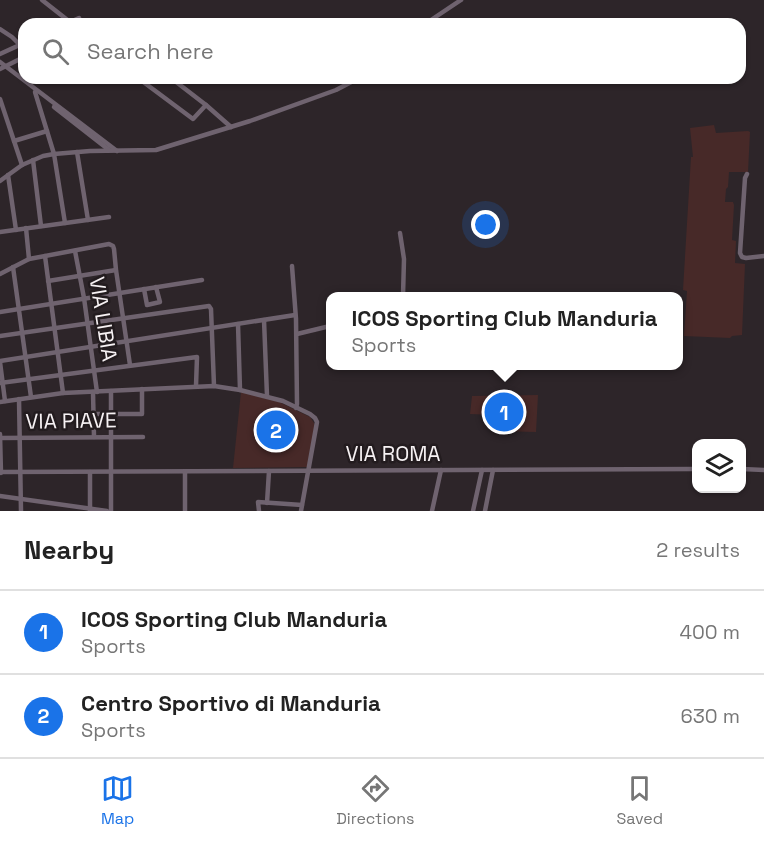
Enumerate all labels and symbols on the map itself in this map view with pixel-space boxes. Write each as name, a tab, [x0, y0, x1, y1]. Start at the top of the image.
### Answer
your location	[471, 210, 500, 239]
street label: VIA LIBIA	[83, 275, 123, 363]
pin: 1	[484, 390, 524, 434]
street label: VIA PIAVE	[25, 406, 117, 435]
pin: 2	[256, 408, 296, 452]
street label: VIA ROMA	[345, 440, 441, 467]

